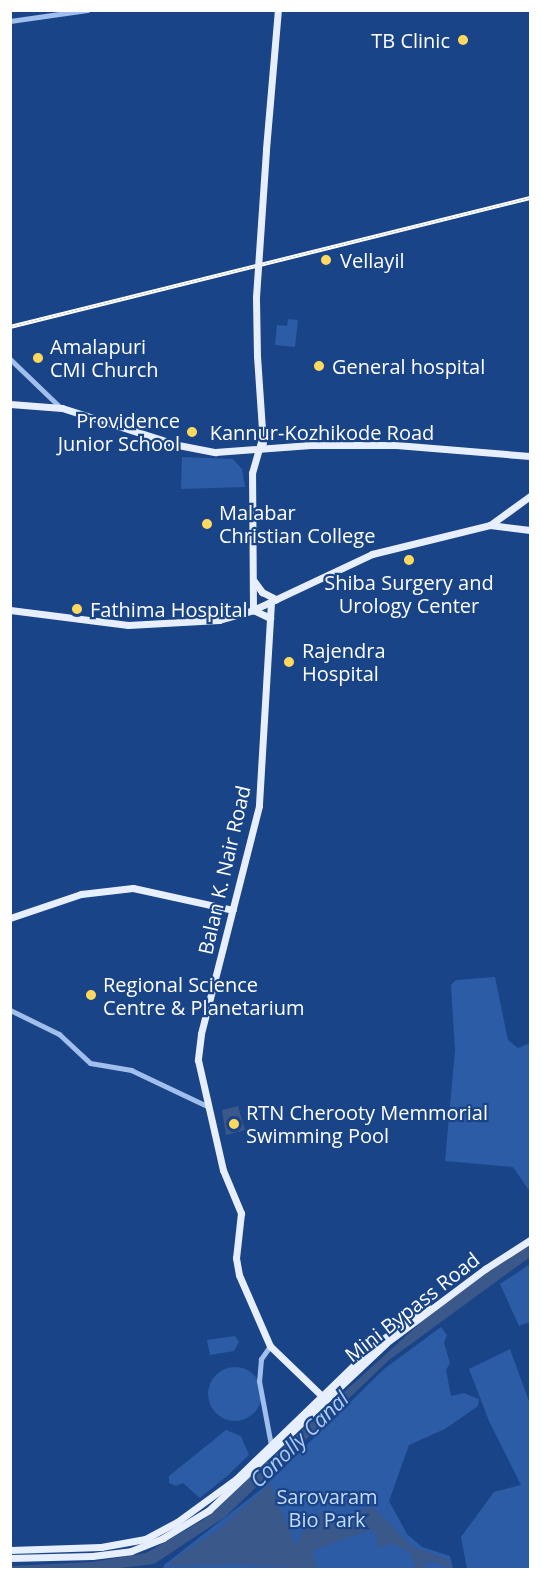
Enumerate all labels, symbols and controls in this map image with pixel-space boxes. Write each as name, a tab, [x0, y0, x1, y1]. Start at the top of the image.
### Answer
place label: TB Clinic	[371, 28, 450, 52]
marker: TB Clinic	[454, 31, 472, 49]
place label: Vellayil	[340, 248, 404, 272]
marker: Vellayil	[317, 251, 335, 269]
place label: Amalapuri CMI Church	[50, 334, 159, 381]
marker: Amalapuri CMI Church	[31, 351, 45, 365]
place label: General hospital	[332, 354, 485, 378]
marker: General hospital	[310, 357, 328, 375]
place label: Providence Junior School	[58, 408, 180, 455]
street label: Kannur-Kozhikode Road	[210, 420, 434, 444]
marker: Providence Junior School	[185, 425, 199, 439]
place label: Malabar Christian College	[219, 500, 375, 547]
marker: Malabar Christian College	[200, 517, 214, 531]
marker: Shiba Surgery and Urology Center	[400, 551, 418, 569]
place label: Shiba Surgery and Urology Center	[324, 571, 494, 618]
place label: Fathima Hospital	[90, 597, 248, 621]
marker: Fathima Hospital	[68, 600, 86, 618]
place label: Rajendra Hospital	[302, 638, 386, 685]
marker: Rajendra Hospital	[280, 653, 298, 671]
street label: Balan K. Nair Road	[193, 783, 255, 957]
place label: Regional Science Centre & Planetarium	[103, 972, 305, 1019]
marker: Regional Science Centre & Planetarium	[84, 988, 98, 1002]
place label: RTN Cherooty Memmorial Swimming Pool	[246, 1100, 488, 1147]
marker: RTN Cherooty Memmorial Swimming Pool	[227, 1117, 241, 1131]
street label: Mini Bypass Road	[340, 1247, 484, 1367]
water label: Conolly Canal	[244, 1386, 354, 1492]
park label: Sarovaram Bio Park	[276, 1485, 378, 1532]

